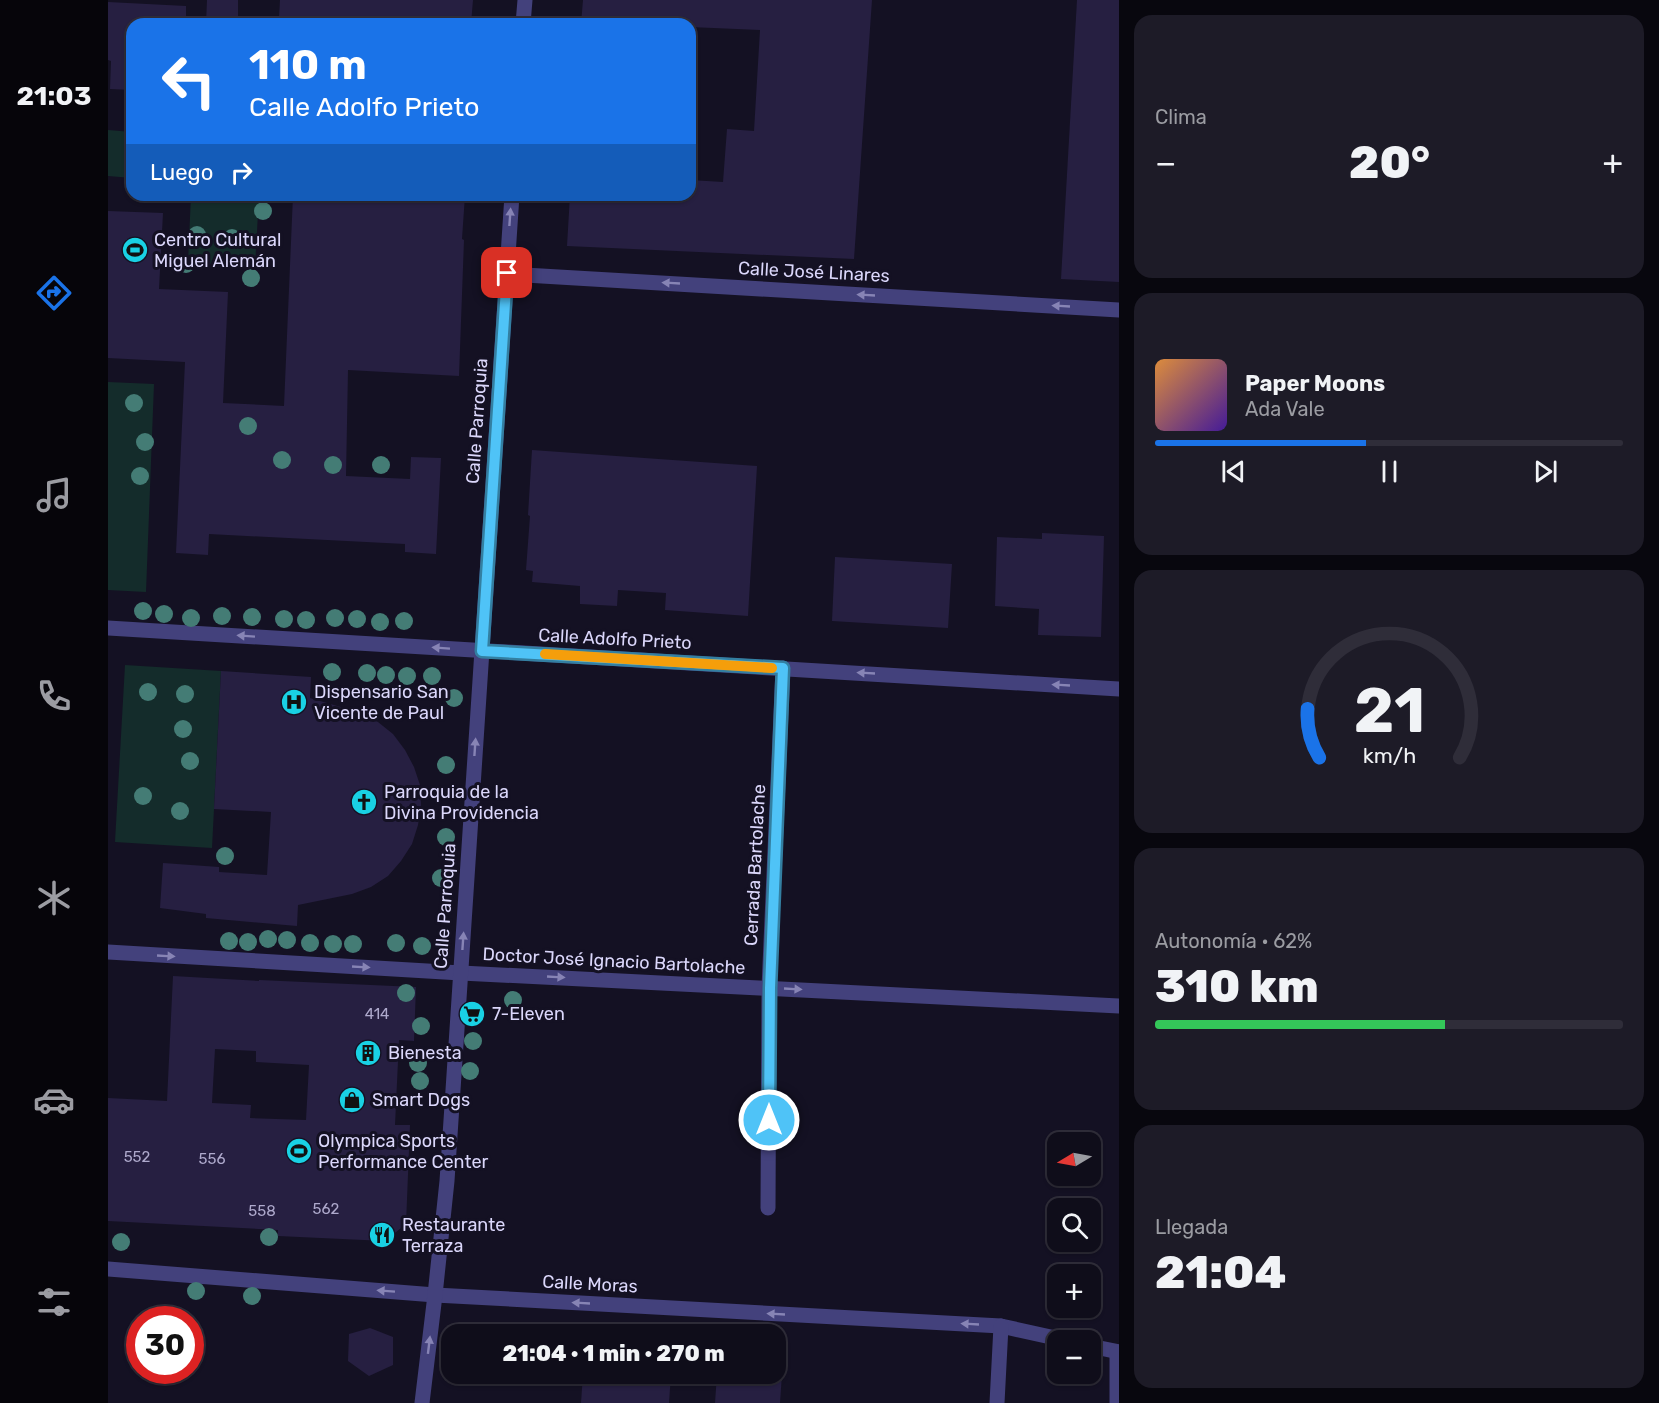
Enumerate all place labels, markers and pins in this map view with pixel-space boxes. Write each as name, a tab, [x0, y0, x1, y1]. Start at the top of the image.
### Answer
place label: Centro Cultural Miguel Alemán	[154, 229, 281, 272]
sports icon: Centro Cultural Miguel Alemán	[120, 235, 150, 265]
pin	[481, 247, 532, 298]
place label: Dispensario San Vicente de Paul	[314, 681, 449, 724]
hospital icon: Dispensario San Vicente de Paul	[279, 687, 309, 717]
place label: Parroquia de la Divina Providencia	[384, 781, 539, 824]
church icon: Parroquia de la Divina Providencia	[349, 787, 379, 817]
supermarket icon: 7-Eleven	[457, 999, 487, 1029]
place label: 7-Eleven	[492, 1003, 565, 1025]
building icon: Bienesta	[353, 1038, 383, 1068]
place label: Bienesta	[388, 1042, 462, 1064]
shop icon: Smart Dogs	[337, 1085, 367, 1115]
place label: Smart Dogs	[372, 1089, 470, 1111]
place label: Olympica Sports Performance Center	[318, 1130, 489, 1173]
sports icon: Olympica Sports Performance Center	[284, 1136, 314, 1166]
place label: Restaurante Terraza	[402, 1214, 505, 1257]
restaurant icon: Restaurante Terraza	[367, 1220, 397, 1250]

